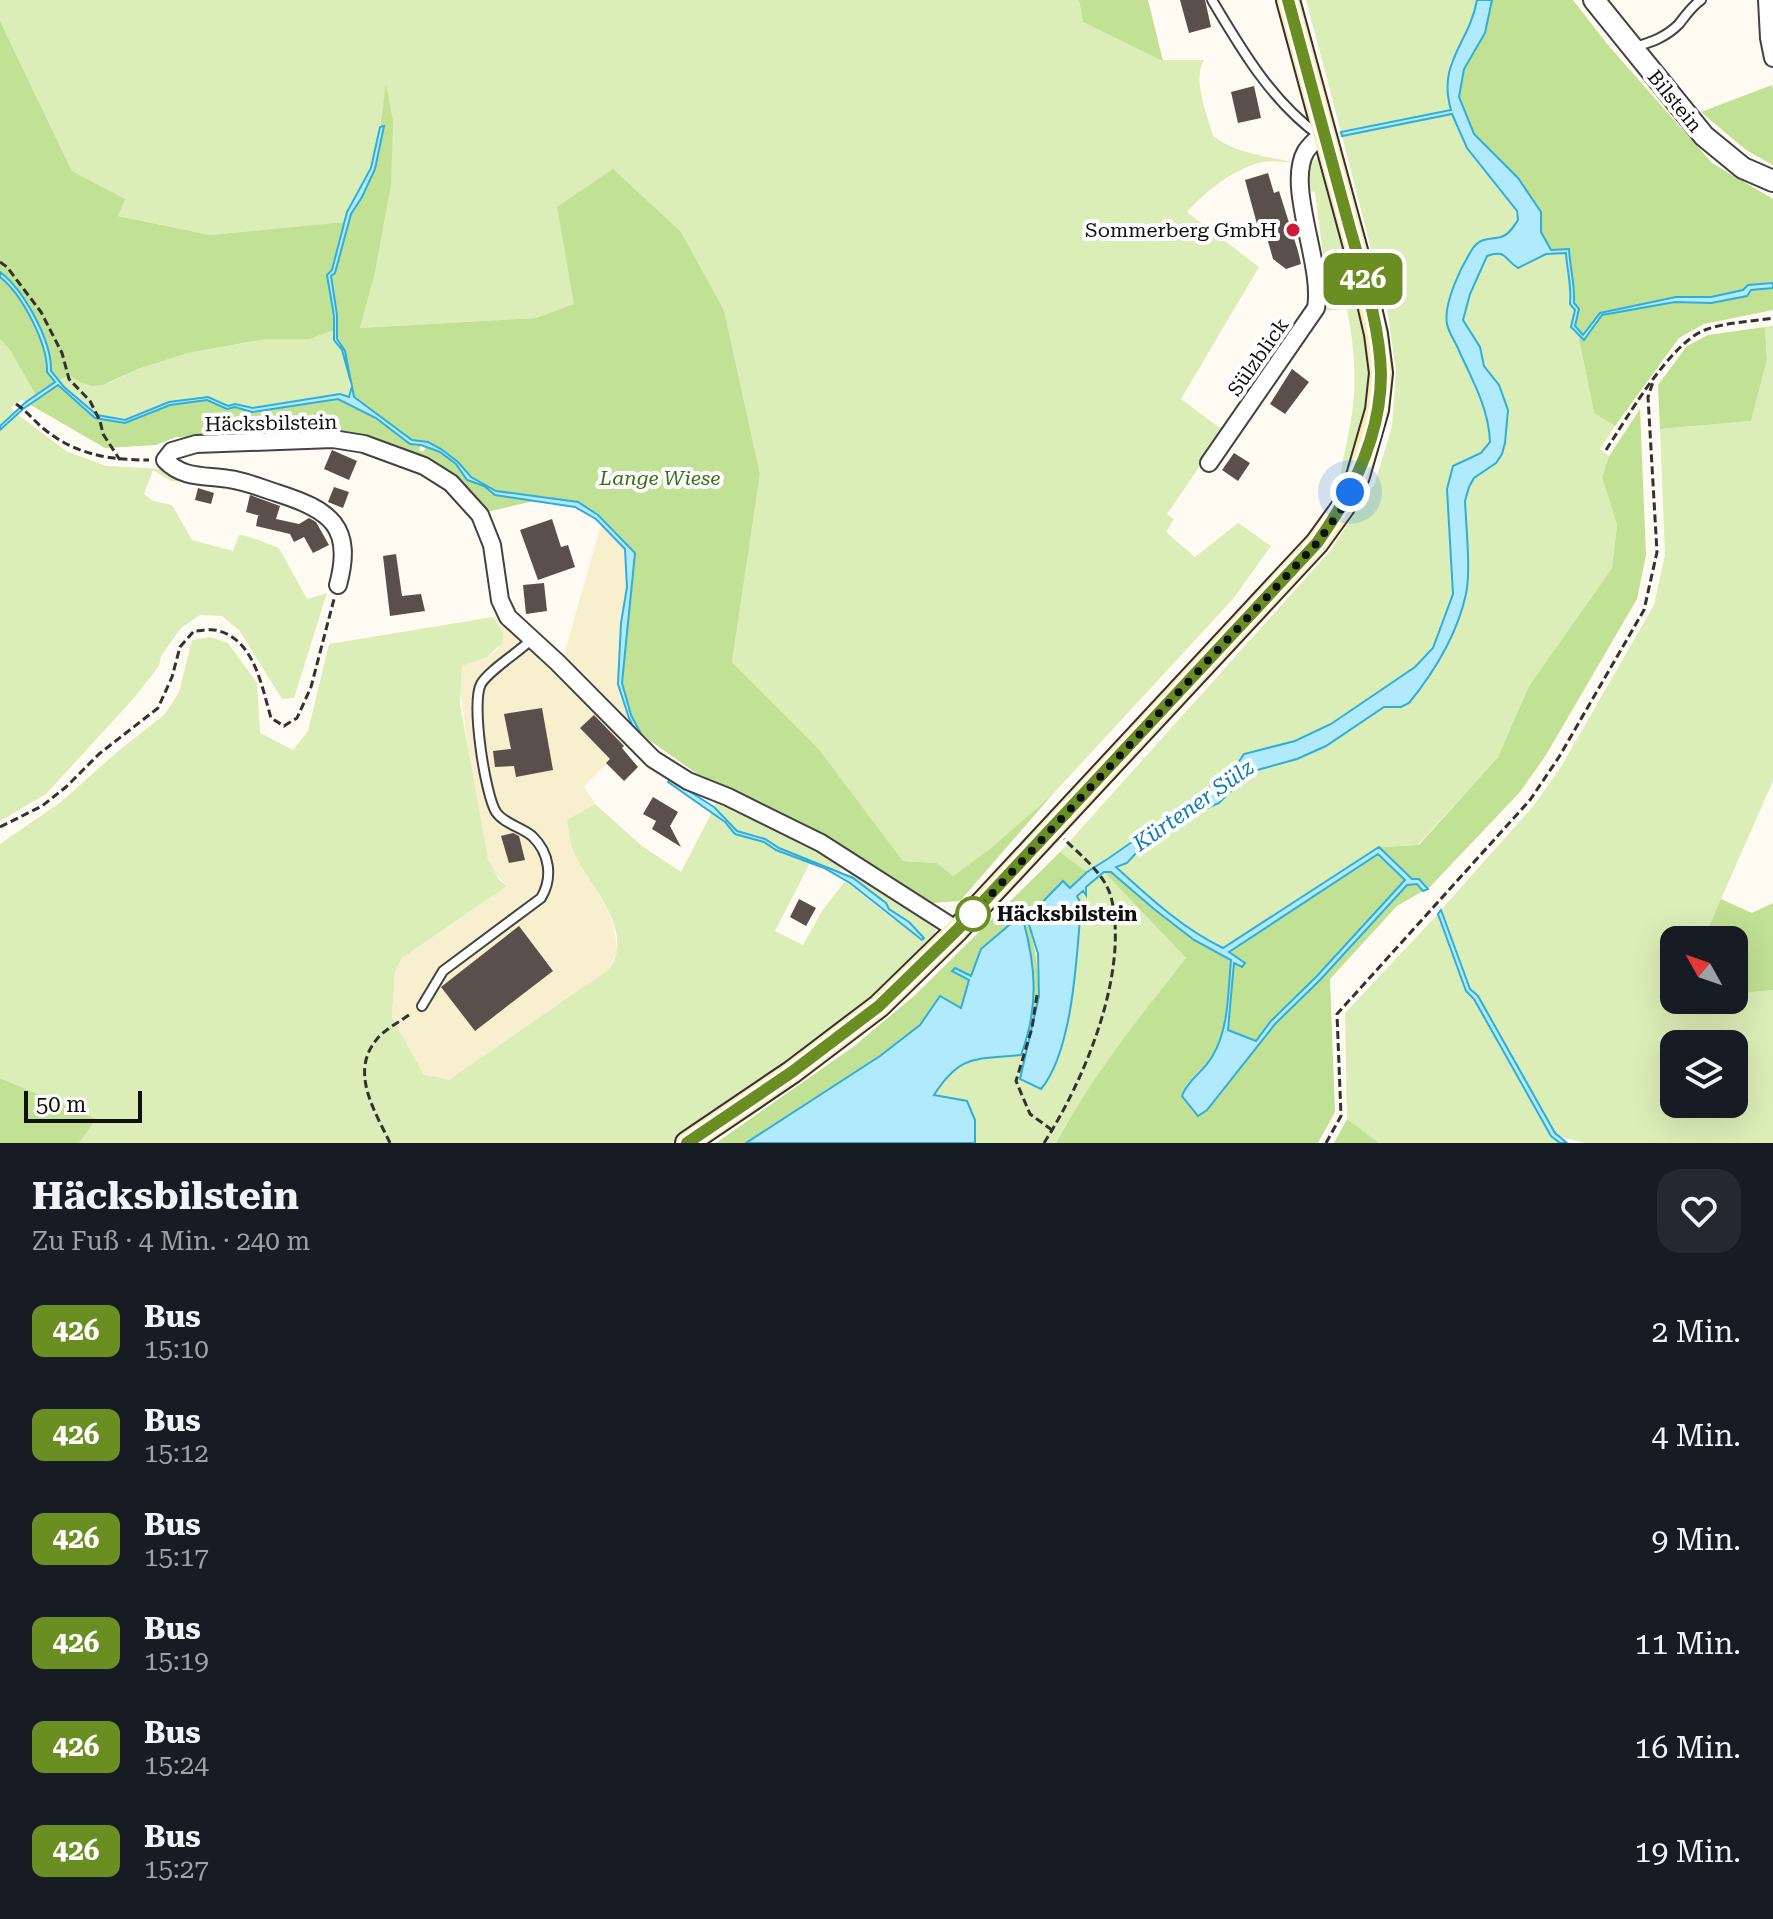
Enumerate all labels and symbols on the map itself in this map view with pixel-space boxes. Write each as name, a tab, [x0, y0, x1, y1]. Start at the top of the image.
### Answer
street label: Bilstein	[1643, 65, 1707, 137]
place label: Sommerberg GmbH	[1085, 218, 1277, 242]
marker: Sommerberg GmbH	[1284, 221, 1302, 239]
line badge: 426	[1317, 253, 1409, 305]
street label: Sülzblick	[1222, 313, 1294, 401]
street label: Häcksbilstein	[204, 410, 338, 436]
park label: Lange Wiese	[599, 466, 720, 490]
your location	[1330, 472, 1370, 512]
water label: Kürtener Sülz	[1127, 755, 1258, 857]
marker: Häcksbilstein	[956, 897, 990, 931]
place label: Häcksbilstein	[997, 902, 1138, 926]
north arrow	[1660, 926, 1748, 1014]
scale bar	[24, 1087, 142, 1123]

